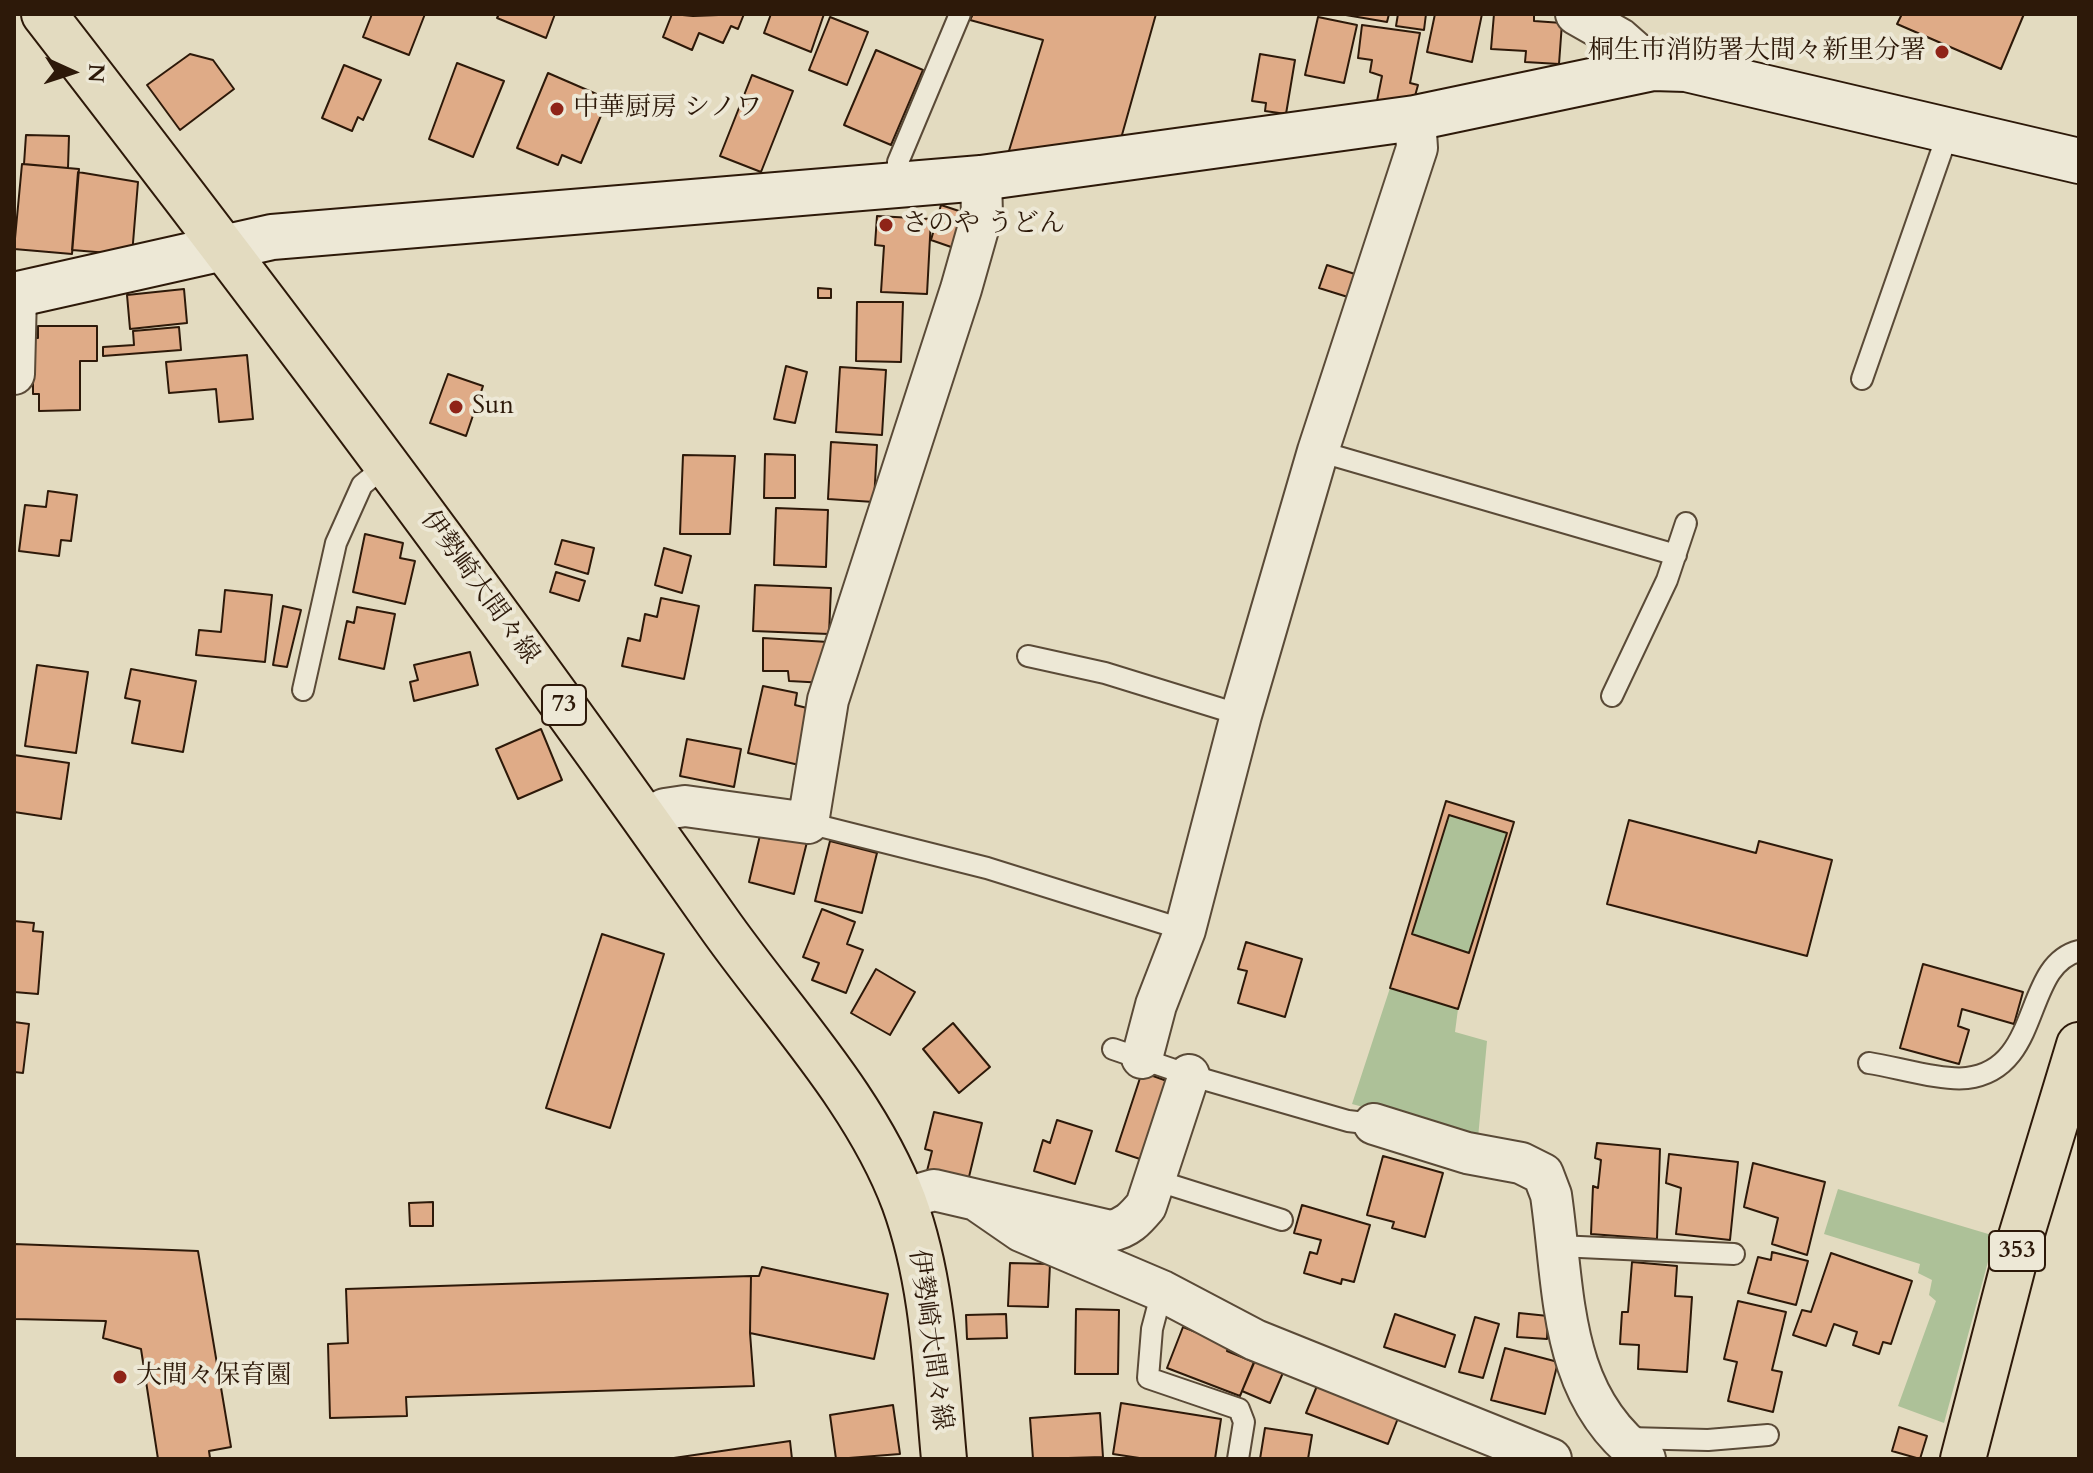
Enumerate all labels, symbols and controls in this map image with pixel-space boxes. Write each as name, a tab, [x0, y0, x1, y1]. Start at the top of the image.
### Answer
north arrow	[32, 32, 112, 112]
place label: 桐生市消防署大間々新里分署	[1588, 36, 1926, 68]
marker: 桐生市消防署大間々新里分署	[1933, 43, 1951, 61]
text: N	[80, 63, 111, 84]
place label: 中華厨房 シノワ	[573, 93, 762, 125]
marker: 中華厨房 シノワ	[548, 100, 566, 118]
place label: さのや うどん	[902, 209, 1065, 241]
marker: さのや うどん	[877, 216, 895, 234]
place label: Sun	[472, 391, 514, 423]
marker: Sun	[447, 398, 465, 416]
street label: 伊勢崎大間々線	[413, 505, 545, 671]
road number: 73	[542, 685, 586, 725]
road number: 353	[1989, 1231, 2045, 1271]
street label: 伊勢崎大間々線	[901, 1248, 957, 1432]
place label: 大間々保育園	[136, 1361, 292, 1393]
marker: 大間々保育園	[111, 1368, 129, 1386]

